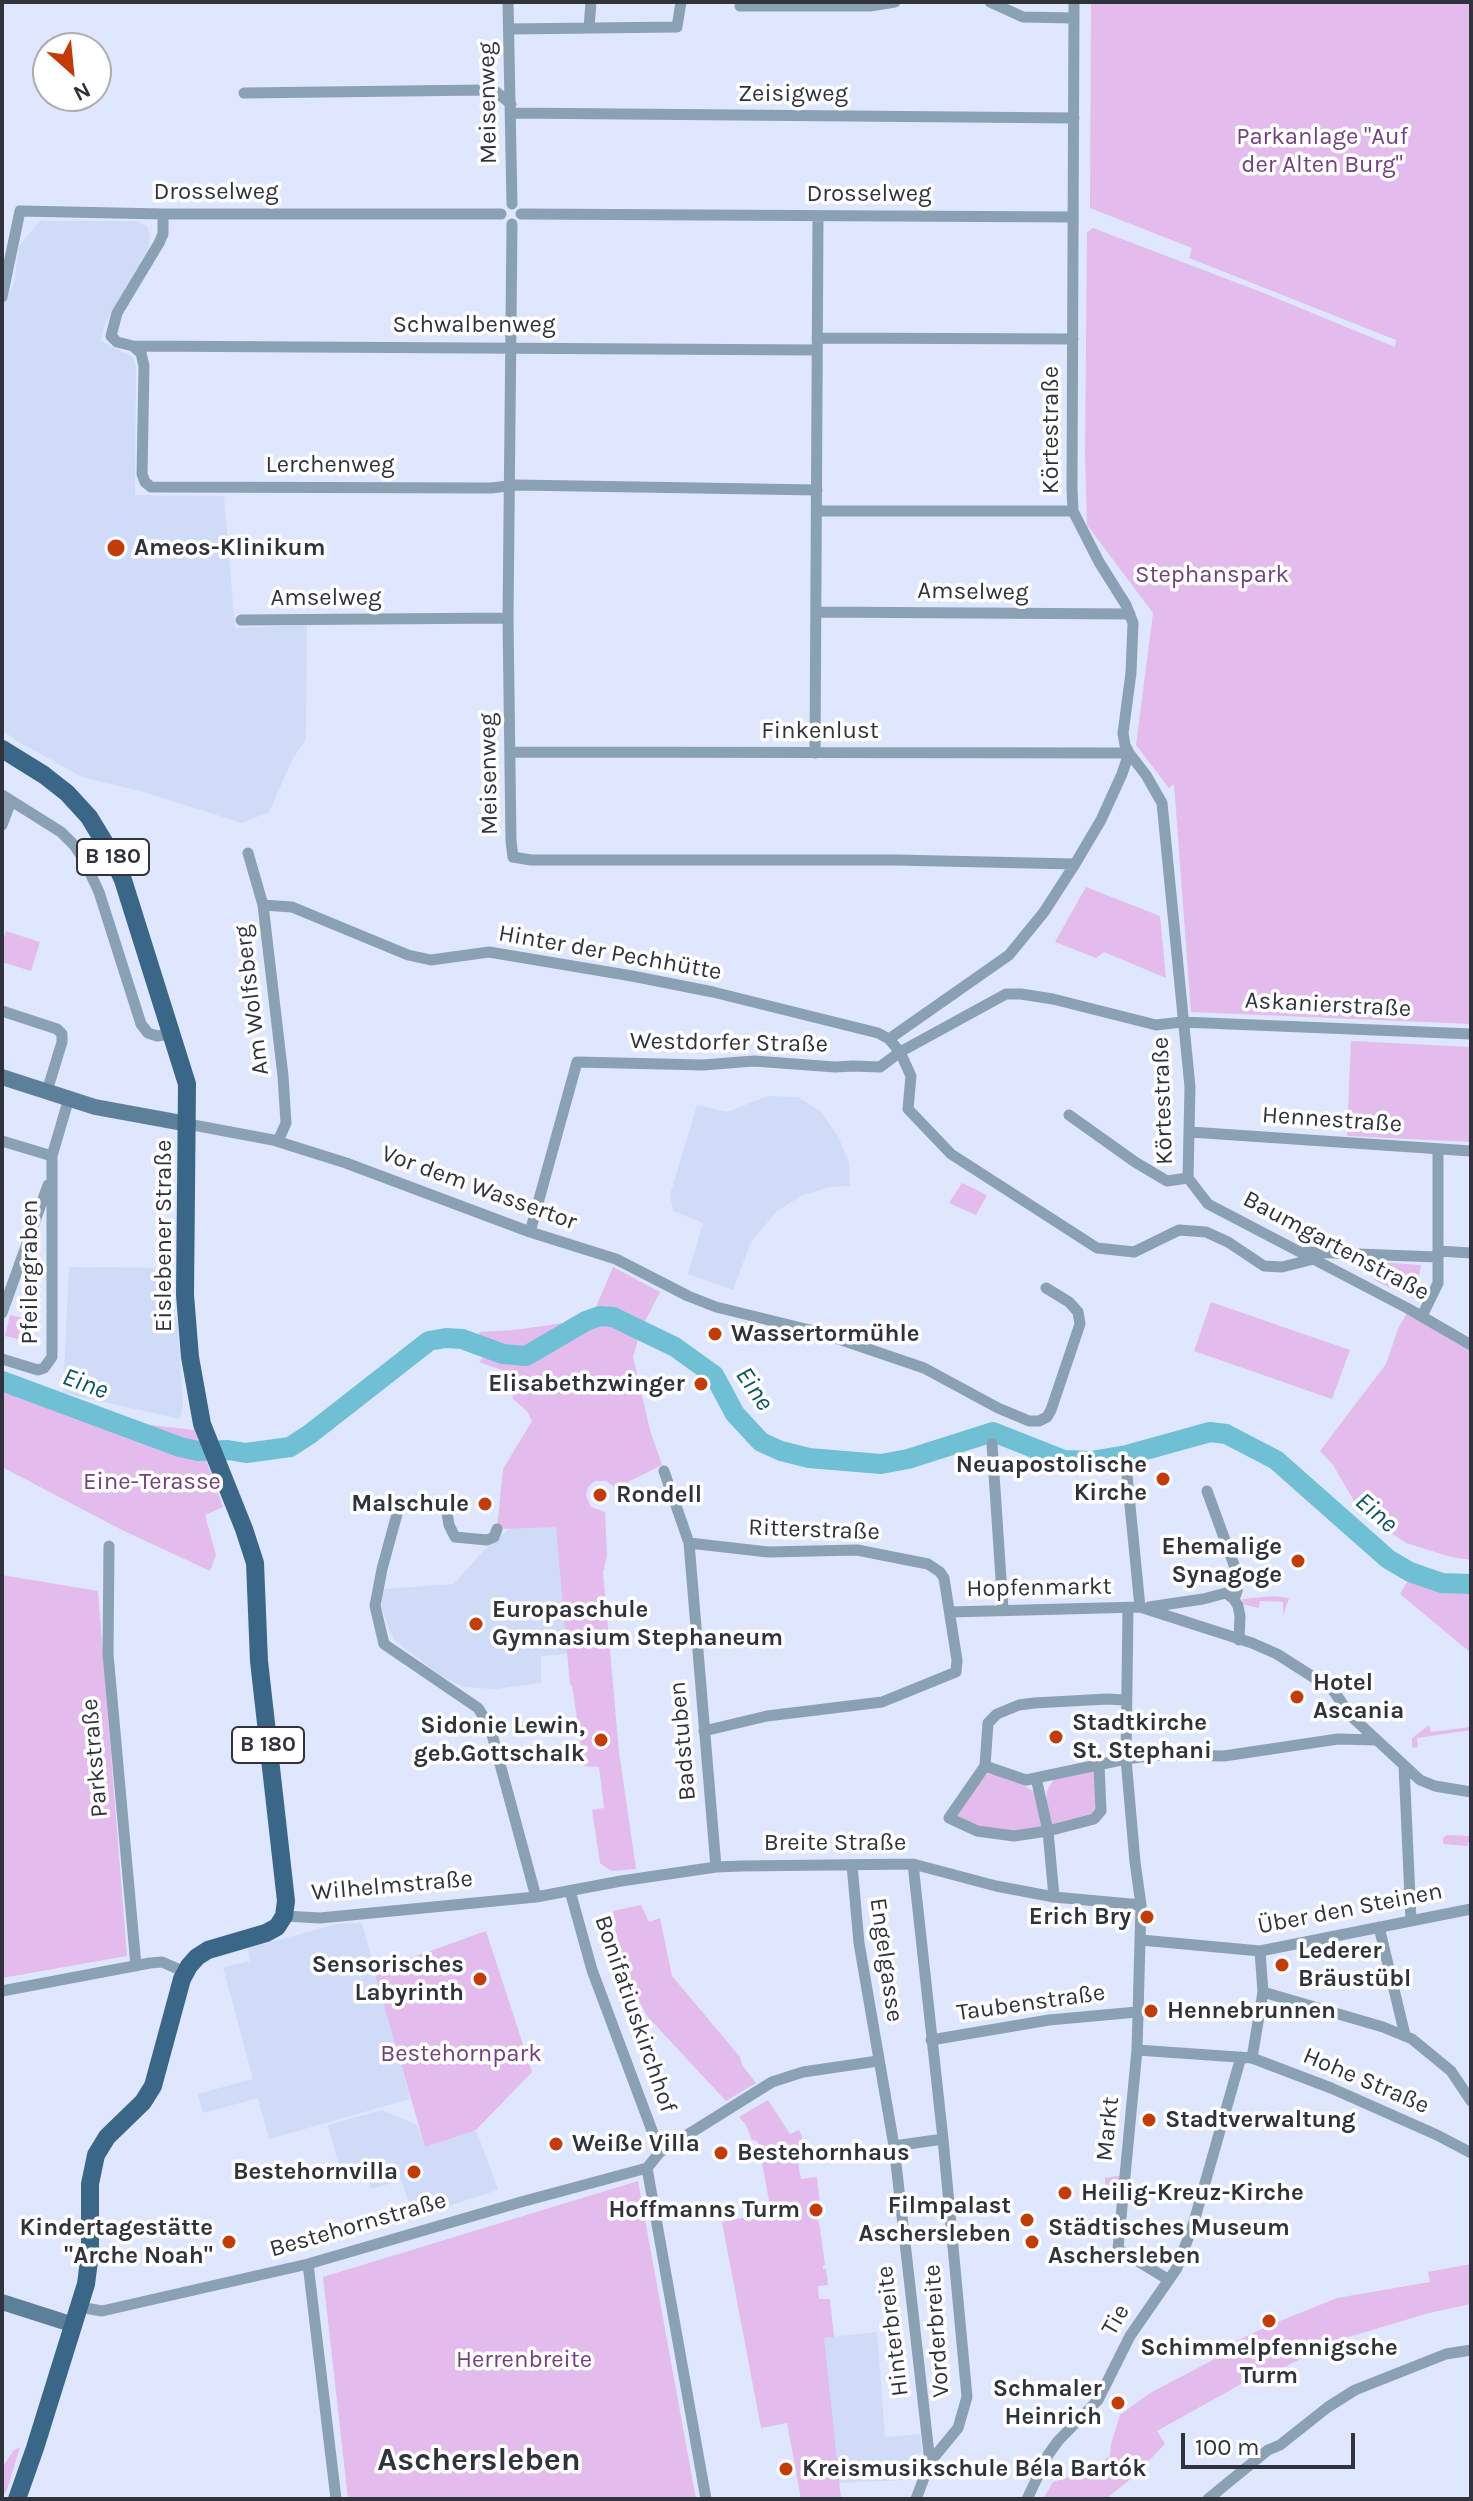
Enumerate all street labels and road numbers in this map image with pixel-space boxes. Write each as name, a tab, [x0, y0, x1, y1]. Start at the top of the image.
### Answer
street label: Meisenweg	[473, 42, 503, 164]
street label: Zeisigweg	[738, 80, 848, 108]
street label: Drosselweg	[153, 178, 279, 206]
street label: Drosselweg	[806, 180, 932, 208]
street label: Schwalbenweg	[393, 311, 555, 339]
street label: Körtestraße	[1037, 366, 1065, 494]
street label: Lerchenweg	[265, 451, 395, 479]
street label: Amselweg	[917, 577, 1029, 607]
street label: Amselweg	[270, 584, 382, 612]
street label: Meisenweg	[474, 713, 504, 835]
street label: Finkenlust	[761, 717, 879, 745]
road number: B 180	[77, 839, 149, 875]
street label: Hinter der Pechhütte	[496, 919, 724, 987]
street label: Am Wolfsberg	[228, 923, 276, 1077]
street label: Askanierstraße	[1244, 986, 1412, 1024]
street label: Westdorfer Straße	[630, 1027, 828, 1059]
street label: Körtestraße	[1146, 1036, 1180, 1166]
street label: Hennestraße	[1261, 1101, 1403, 1139]
street label: Vor dem Wassertor	[377, 1139, 581, 1237]
street label: Eislebener Straße	[150, 1140, 178, 1332]
street label: Baumgartenstraße	[1238, 1185, 1434, 1307]
street label: Pfeilergraben	[16, 1200, 44, 1344]
street label: Ritterstraße	[748, 1513, 880, 1547]
street label: Hopfenmarkt	[966, 1572, 1112, 1604]
street label: Badstuben	[663, 1680, 703, 1802]
street label: Parkstraße	[75, 1697, 115, 1819]
road number: B 180	[232, 1727, 304, 1763]
street label: Breite Straße	[764, 1829, 906, 1857]
street label: Wilhelmstraße	[310, 1865, 474, 1907]
street label: Über den Steinen	[1255, 1877, 1445, 1941]
street label: Engelgasse	[863, 1896, 909, 2024]
street label: Bonifatiuskirchhof	[588, 1912, 682, 2116]
street label: Taubenstraße	[955, 1978, 1107, 2028]
street label: Hohe Straße	[1299, 2042, 1433, 2120]
street label: Markt	[1090, 2095, 1126, 2163]
street label: Bestehornstraße	[266, 2186, 450, 2264]
street label: Vorderbreite	[918, 2263, 956, 2399]
street label: Hinterbreite	[871, 2264, 915, 2398]
street label: Tie	[1096, 2299, 1136, 2341]

